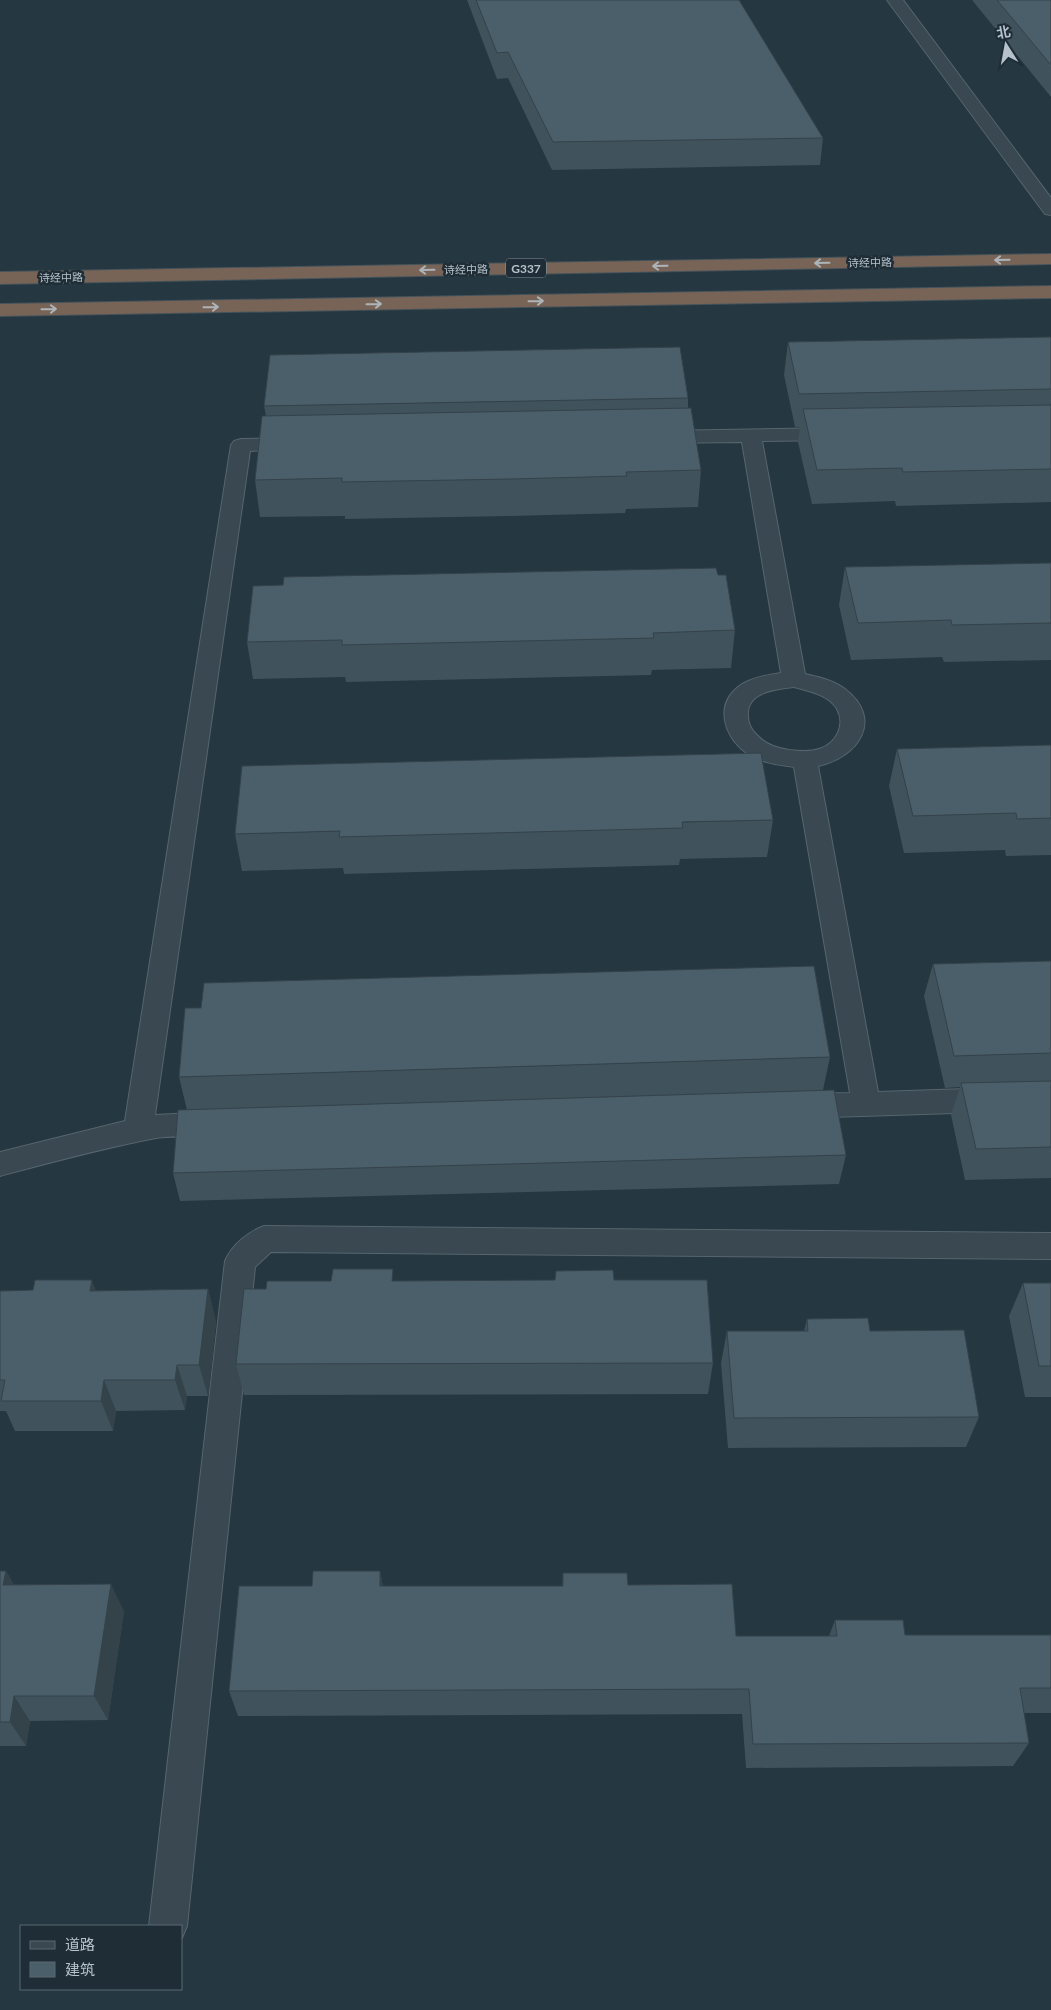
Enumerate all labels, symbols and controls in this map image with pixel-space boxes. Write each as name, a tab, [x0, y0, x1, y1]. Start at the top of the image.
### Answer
north arrow	[981, 20, 1031, 70]
text: 北	[995, 22, 1012, 41]
street label: 诗经中路	[848, 255, 892, 269]
one-way arrow	[995, 255, 1011, 264]
road number: G337	[506, 258, 546, 278]
one-way arrow	[815, 258, 831, 268]
one-way arrow	[652, 261, 668, 271]
street label: 诗经中路	[444, 262, 488, 276]
one-way arrow	[420, 265, 436, 275]
street label: 诗经中路	[39, 270, 83, 284]
one-way arrow	[528, 296, 544, 306]
one-way arrow	[365, 299, 381, 309]
one-way arrow	[203, 302, 219, 311]
one-way arrow	[40, 305, 56, 314]
legend	[20, 1925, 182, 1990]
text: 道路	[65, 1935, 95, 1953]
text: 建筑	[65, 1960, 95, 1978]

